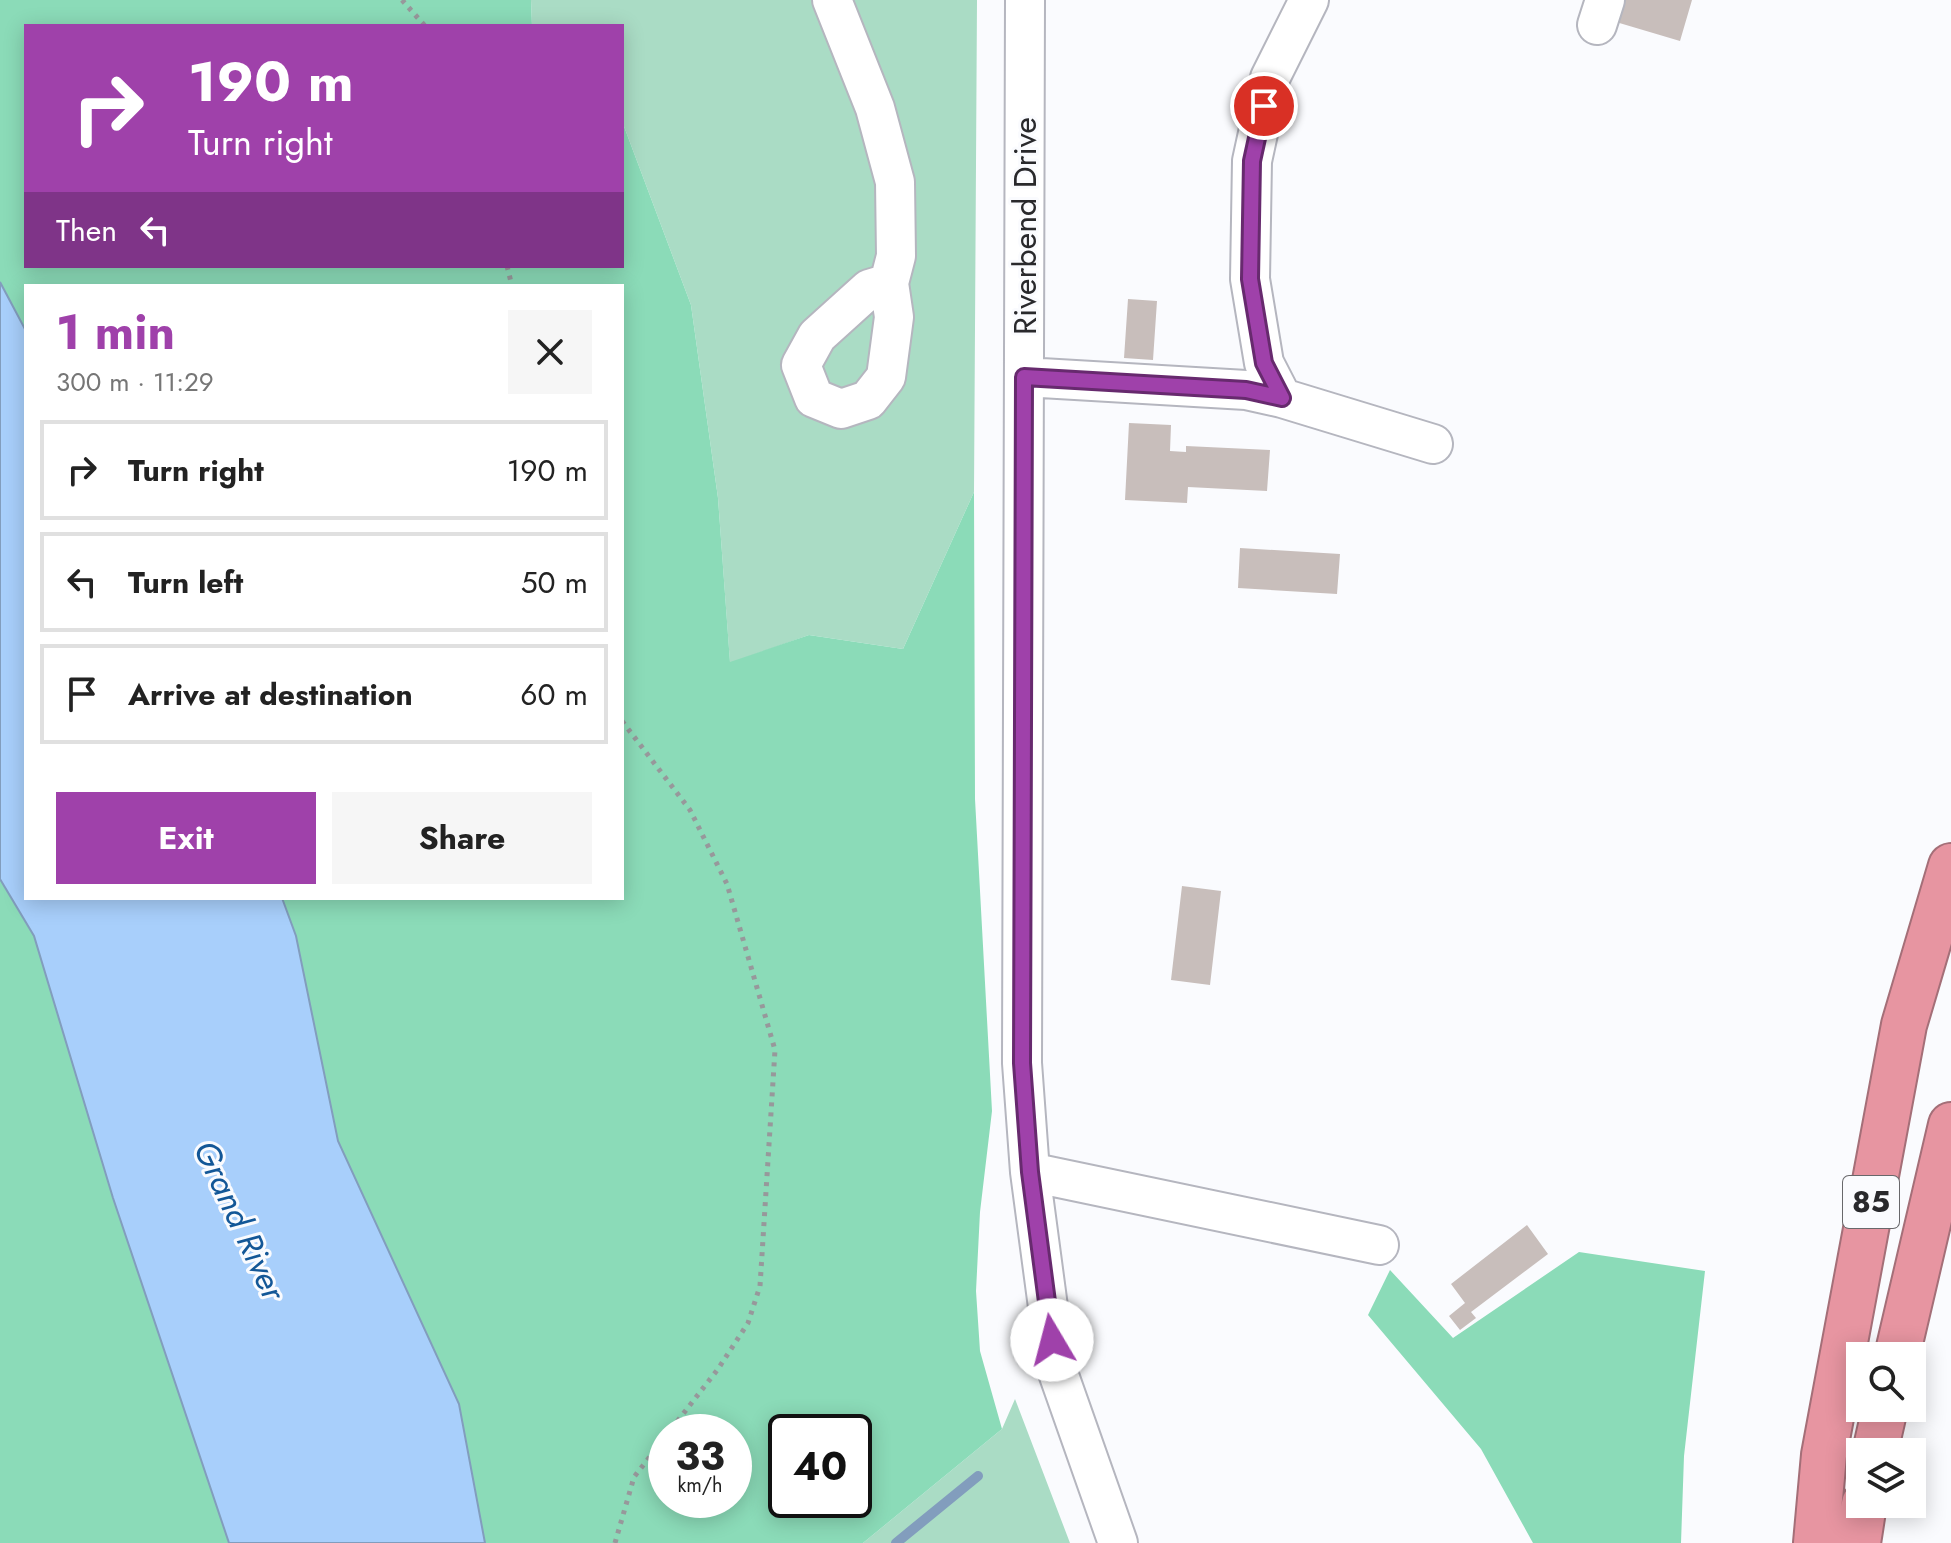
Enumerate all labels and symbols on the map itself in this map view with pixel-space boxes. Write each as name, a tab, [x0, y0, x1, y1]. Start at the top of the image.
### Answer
pin	[1230, 72, 1298, 140]
street label: Riverbend Drive	[1002, 117, 1048, 335]
water label: Grand River	[181, 1132, 299, 1310]
road number: 85	[1843, 1176, 1899, 1228]
position arrow	[1010, 1298, 1094, 1382]
speed limit sign: 40	[768, 1414, 872, 1518]

